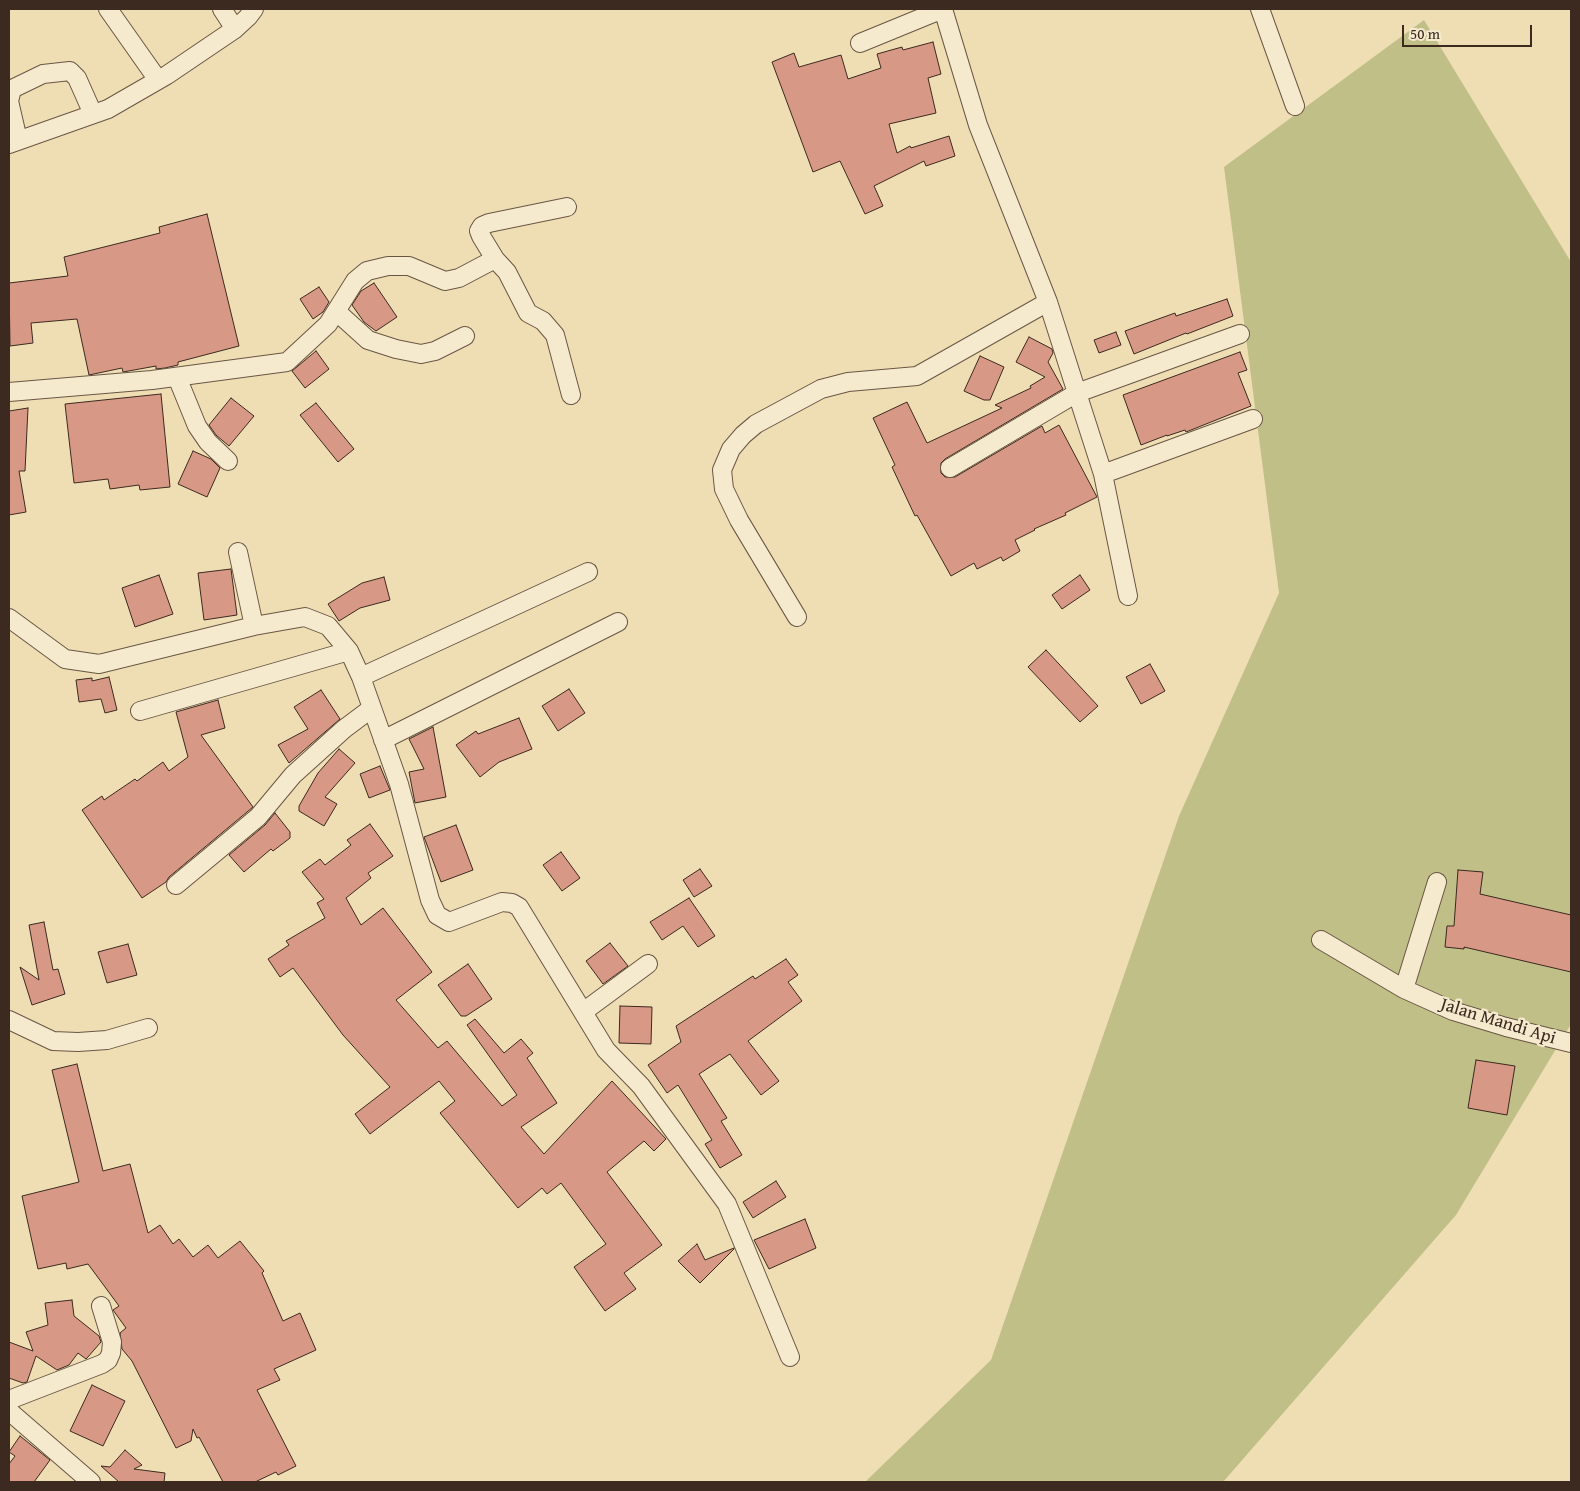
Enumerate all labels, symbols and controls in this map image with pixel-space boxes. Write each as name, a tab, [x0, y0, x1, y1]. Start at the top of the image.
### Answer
scale bar	[1405, 15, 1535, 47]
text: 50 m	[1410, 23, 1440, 44]
street label: Jalan Mandi Api	[1438, 994, 1558, 1050]

